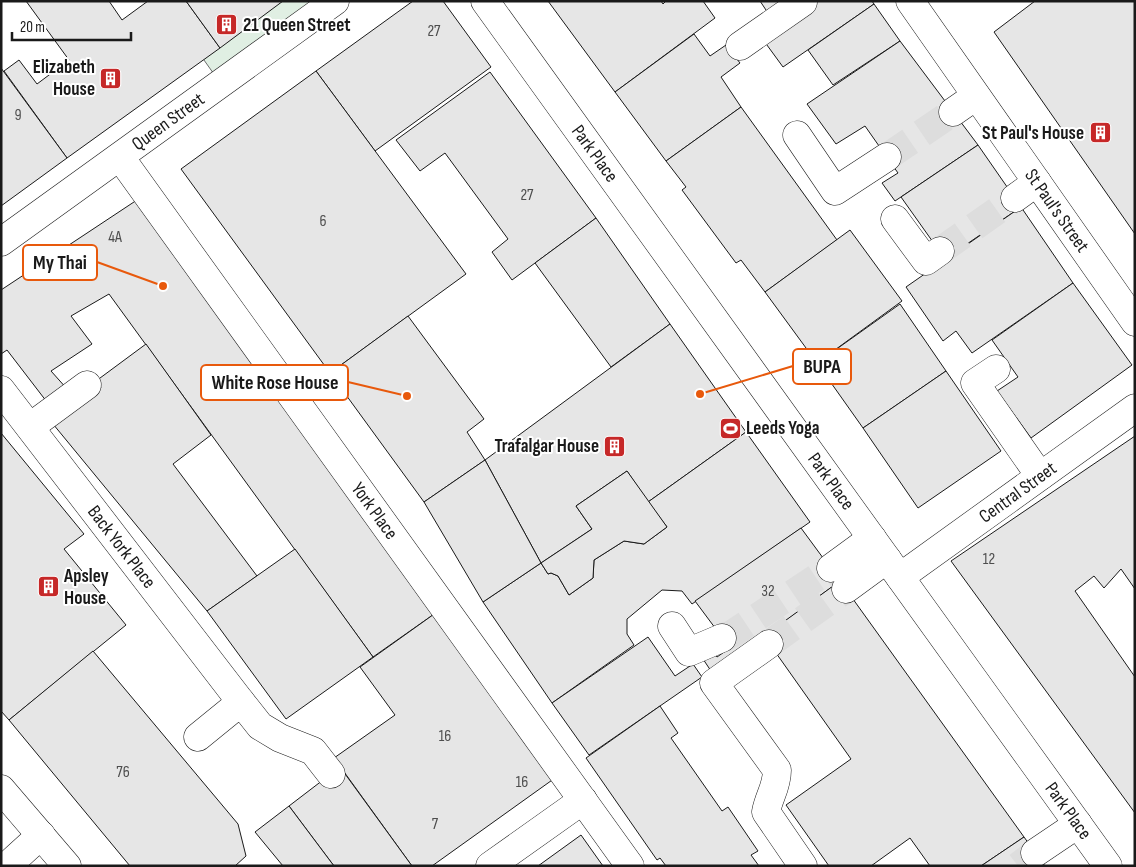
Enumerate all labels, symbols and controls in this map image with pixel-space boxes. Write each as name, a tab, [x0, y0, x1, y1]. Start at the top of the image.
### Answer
scale bar	[12, 10, 131, 42]
building icon: 21 Queen Street	[215, 13, 239, 37]
place label: 21 Queen Street	[243, 14, 351, 37]
text: 20 m	[20, 18, 45, 37]
house number: 27	[427, 22, 441, 41]
place label: Elizabeth House	[33, 56, 95, 101]
building icon: Elizabeth House	[99, 66, 123, 90]
street label: Queen Street	[127, 87, 209, 155]
house number: 9	[14, 106, 22, 125]
street label: Park Place	[567, 120, 623, 187]
building icon: St Paul's House	[1088, 121, 1112, 145]
place label: St Paul's House	[982, 122, 1084, 145]
street label: St Paul's Street	[1020, 165, 1094, 257]
house number: 27	[520, 186, 534, 205]
house number: 6	[319, 212, 327, 231]
house number: 4A	[108, 228, 122, 247]
callout: My Thai	[23, 245, 97, 280]
text: My Thai	[33, 251, 87, 275]
callout: BUPA	[793, 349, 851, 384]
text: BUPA	[803, 355, 841, 379]
callout: White Rose House	[201, 365, 348, 400]
text: White Rose House	[211, 371, 339, 395]
sports icon: Leeds Yoga	[718, 416, 742, 440]
place label: Leeds Yoga	[746, 417, 820, 440]
building icon: Trafalgar House	[603, 434, 627, 458]
place label: Trafalgar House	[495, 435, 599, 458]
street label: Park Place	[803, 448, 859, 514]
street label: Central Street	[974, 457, 1061, 528]
street label: York Place	[346, 478, 403, 544]
street label: Back York Place	[83, 501, 161, 593]
house number: 12	[983, 550, 995, 569]
place label: Apsley House	[63, 565, 109, 610]
building icon: Apsley House	[36, 575, 60, 599]
house number: 32	[761, 582, 775, 601]
house number: 16	[439, 727, 451, 746]
house number: 76	[116, 763, 130, 782]
house number: 16	[516, 773, 528, 792]
street label: Park Place	[1040, 778, 1097, 844]
house number: 7	[432, 815, 439, 834]

